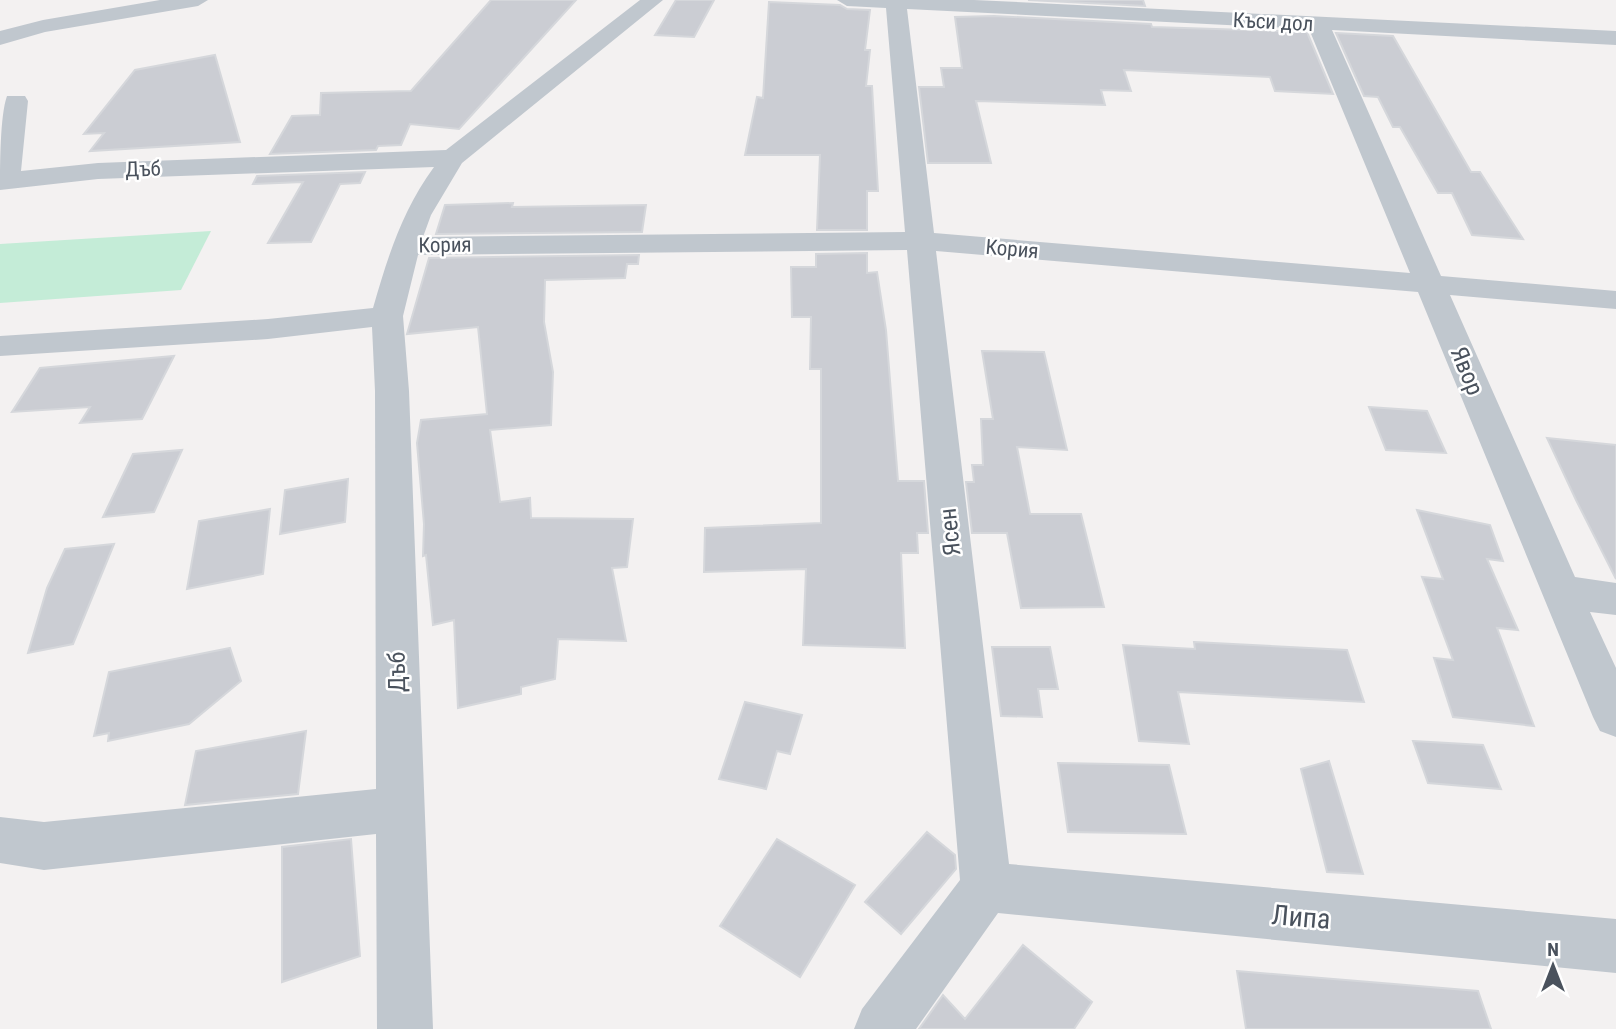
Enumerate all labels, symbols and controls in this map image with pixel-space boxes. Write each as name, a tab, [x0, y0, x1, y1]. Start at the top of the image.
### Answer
street label: Къси дол	[1232, 8, 1314, 36]
street label: Дъб	[125, 156, 161, 182]
street label: Кория	[418, 233, 472, 257]
street label: Кория	[984, 235, 1040, 263]
street label: Явор	[1445, 343, 1489, 399]
street label: Ясен	[934, 507, 966, 557]
street label: Дъб	[383, 652, 411, 692]
street label: Липа	[1270, 898, 1332, 936]
north arrow	[1518, 931, 1588, 1001]
text: N	[1547, 938, 1559, 961]

